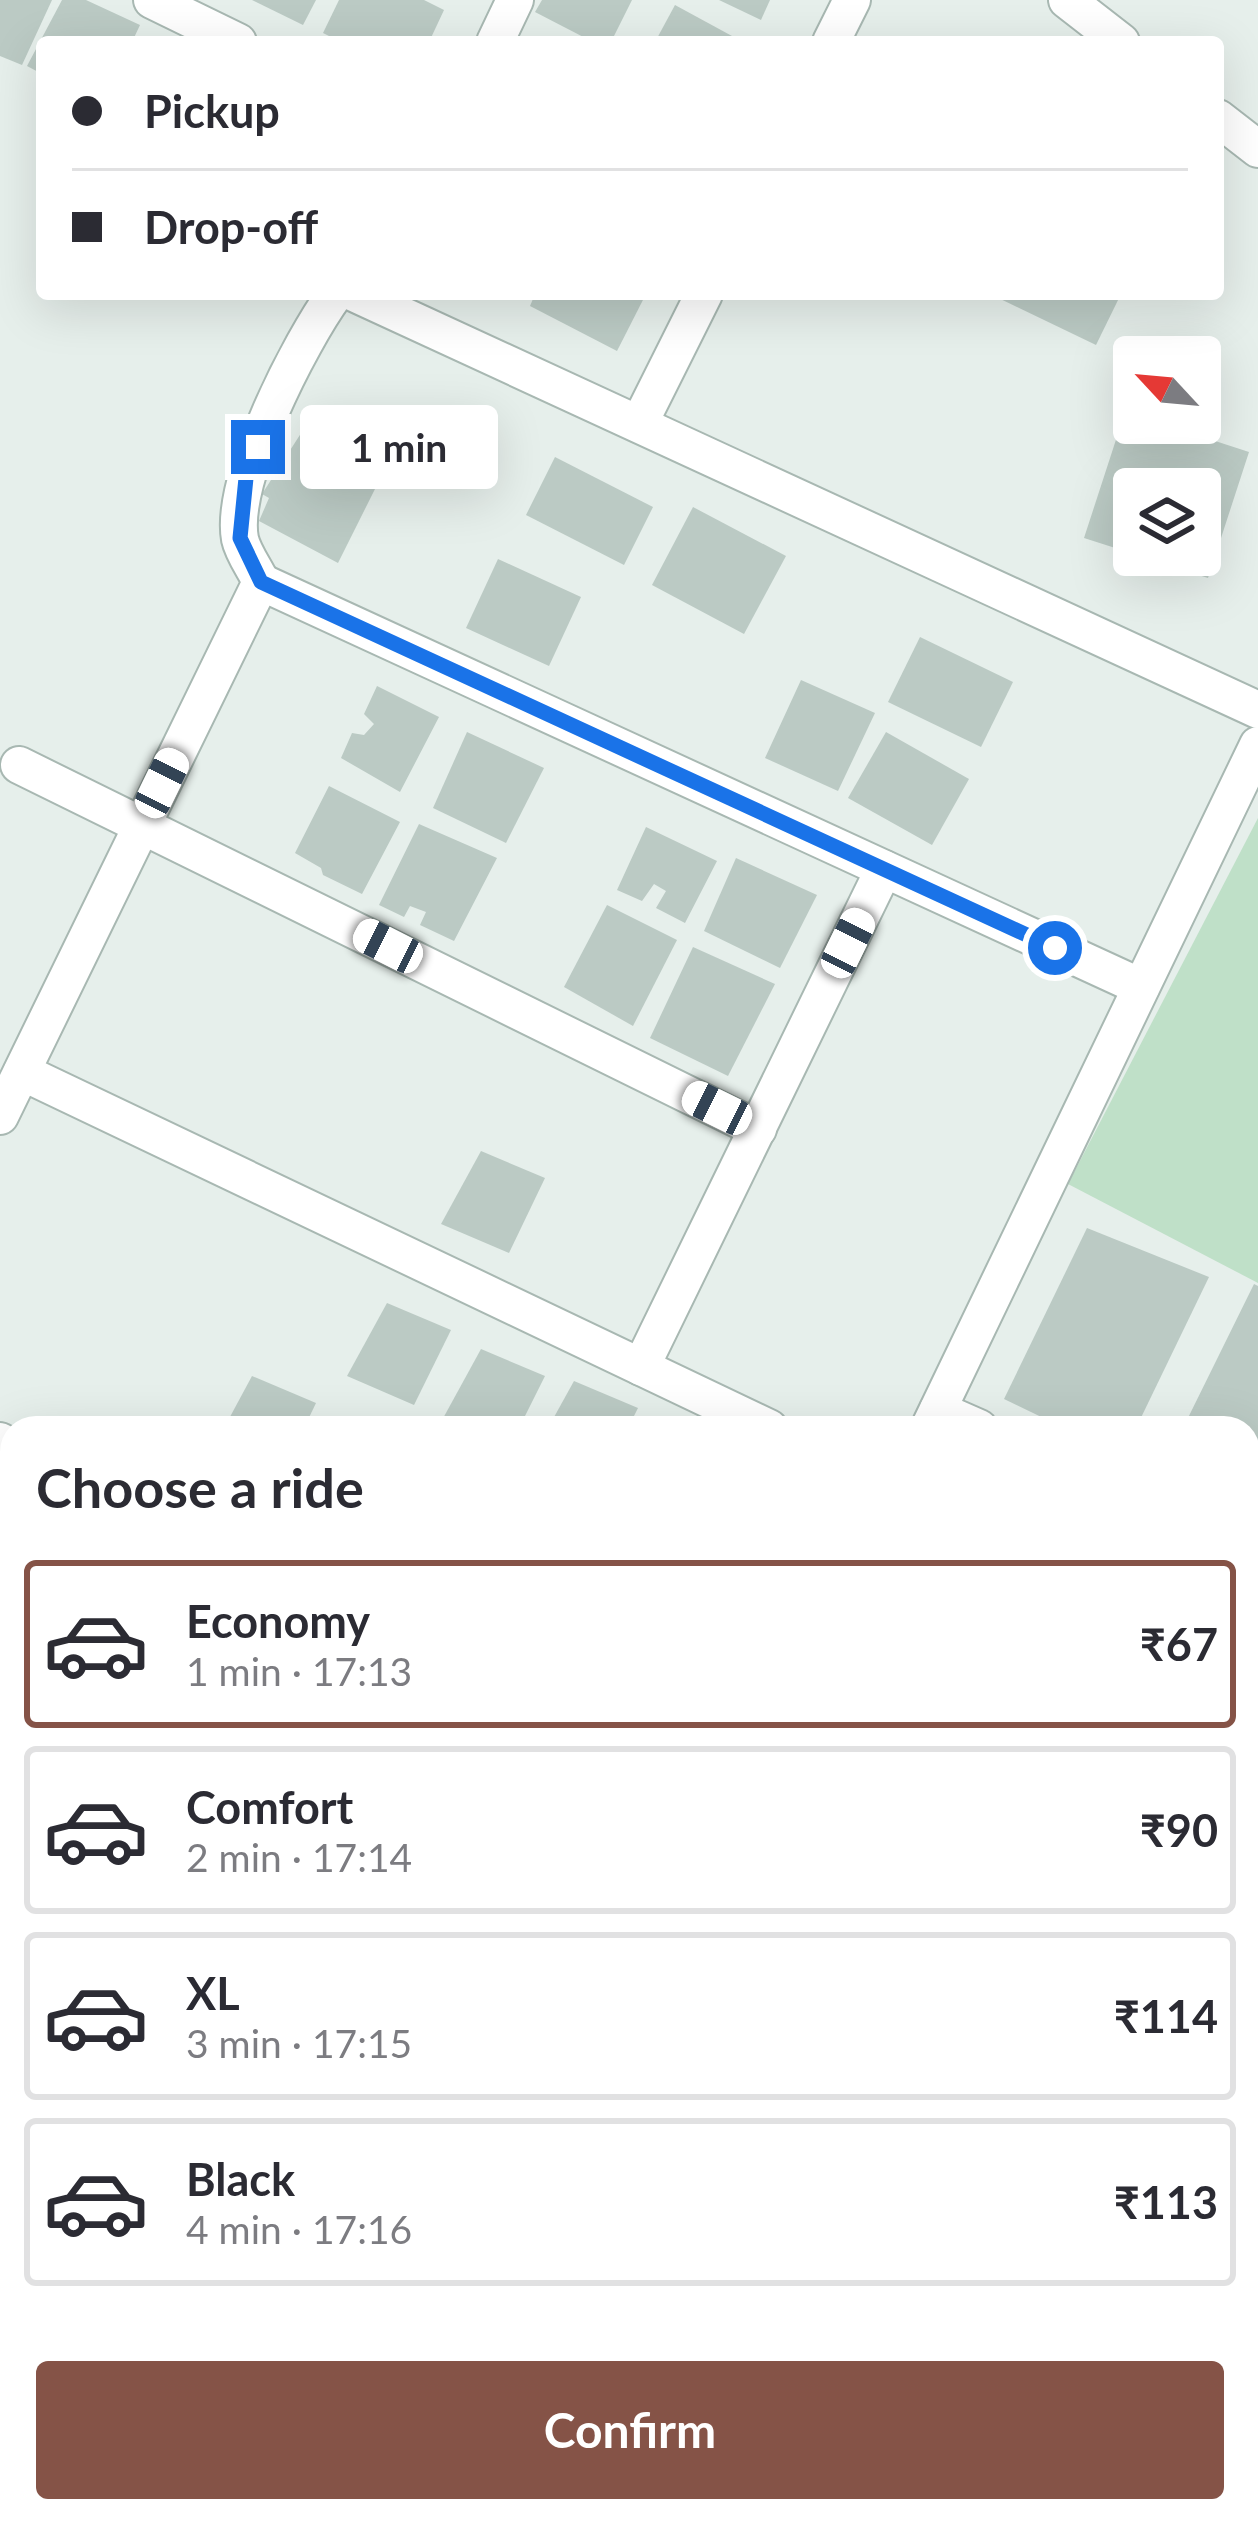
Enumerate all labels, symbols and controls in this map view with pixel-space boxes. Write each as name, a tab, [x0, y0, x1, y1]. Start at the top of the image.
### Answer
text: Pickup	[144, 84, 280, 138]
text: Drop-off	[144, 200, 318, 254]
north arrow	[1113, 336, 1221, 444]
map controls	[1113, 336, 1221, 576]
callout: 1 min	[300, 405, 498, 489]
route end	[231, 420, 285, 474]
text: 1 min	[351, 424, 447, 470]
button: layers	[1113, 468, 1221, 576]
car	[130, 743, 194, 823]
car	[816, 903, 880, 983]
car	[348, 914, 428, 978]
route start	[1028, 921, 1082, 975]
car	[677, 1076, 757, 1140]
text: Choose a ride	[36, 1455, 364, 1520]
icon: car	[42, 1590, 150, 1698]
text: Economy	[186, 1594, 370, 1648]
text: ₹67	[1140, 1617, 1218, 1671]
text: 1 min · 17:13	[186, 1648, 412, 1694]
icon: car	[42, 1776, 150, 1884]
text: Comfort	[186, 1780, 353, 1834]
text: ₹90	[1140, 1803, 1218, 1857]
text: 2 min · 17:14	[186, 1834, 412, 1880]
icon: car	[42, 1962, 150, 2070]
text: XL	[186, 1966, 240, 2020]
text: ₹114	[1114, 1989, 1218, 2043]
text: 3 min · 17:15	[186, 2020, 412, 2066]
icon: car	[42, 2148, 150, 2256]
text: Black	[186, 2152, 295, 2206]
text: ₹113	[1114, 2175, 1218, 2229]
text: 4 min · 17:16	[186, 2206, 412, 2252]
button: Confirm	[36, 2361, 1224, 2499]

